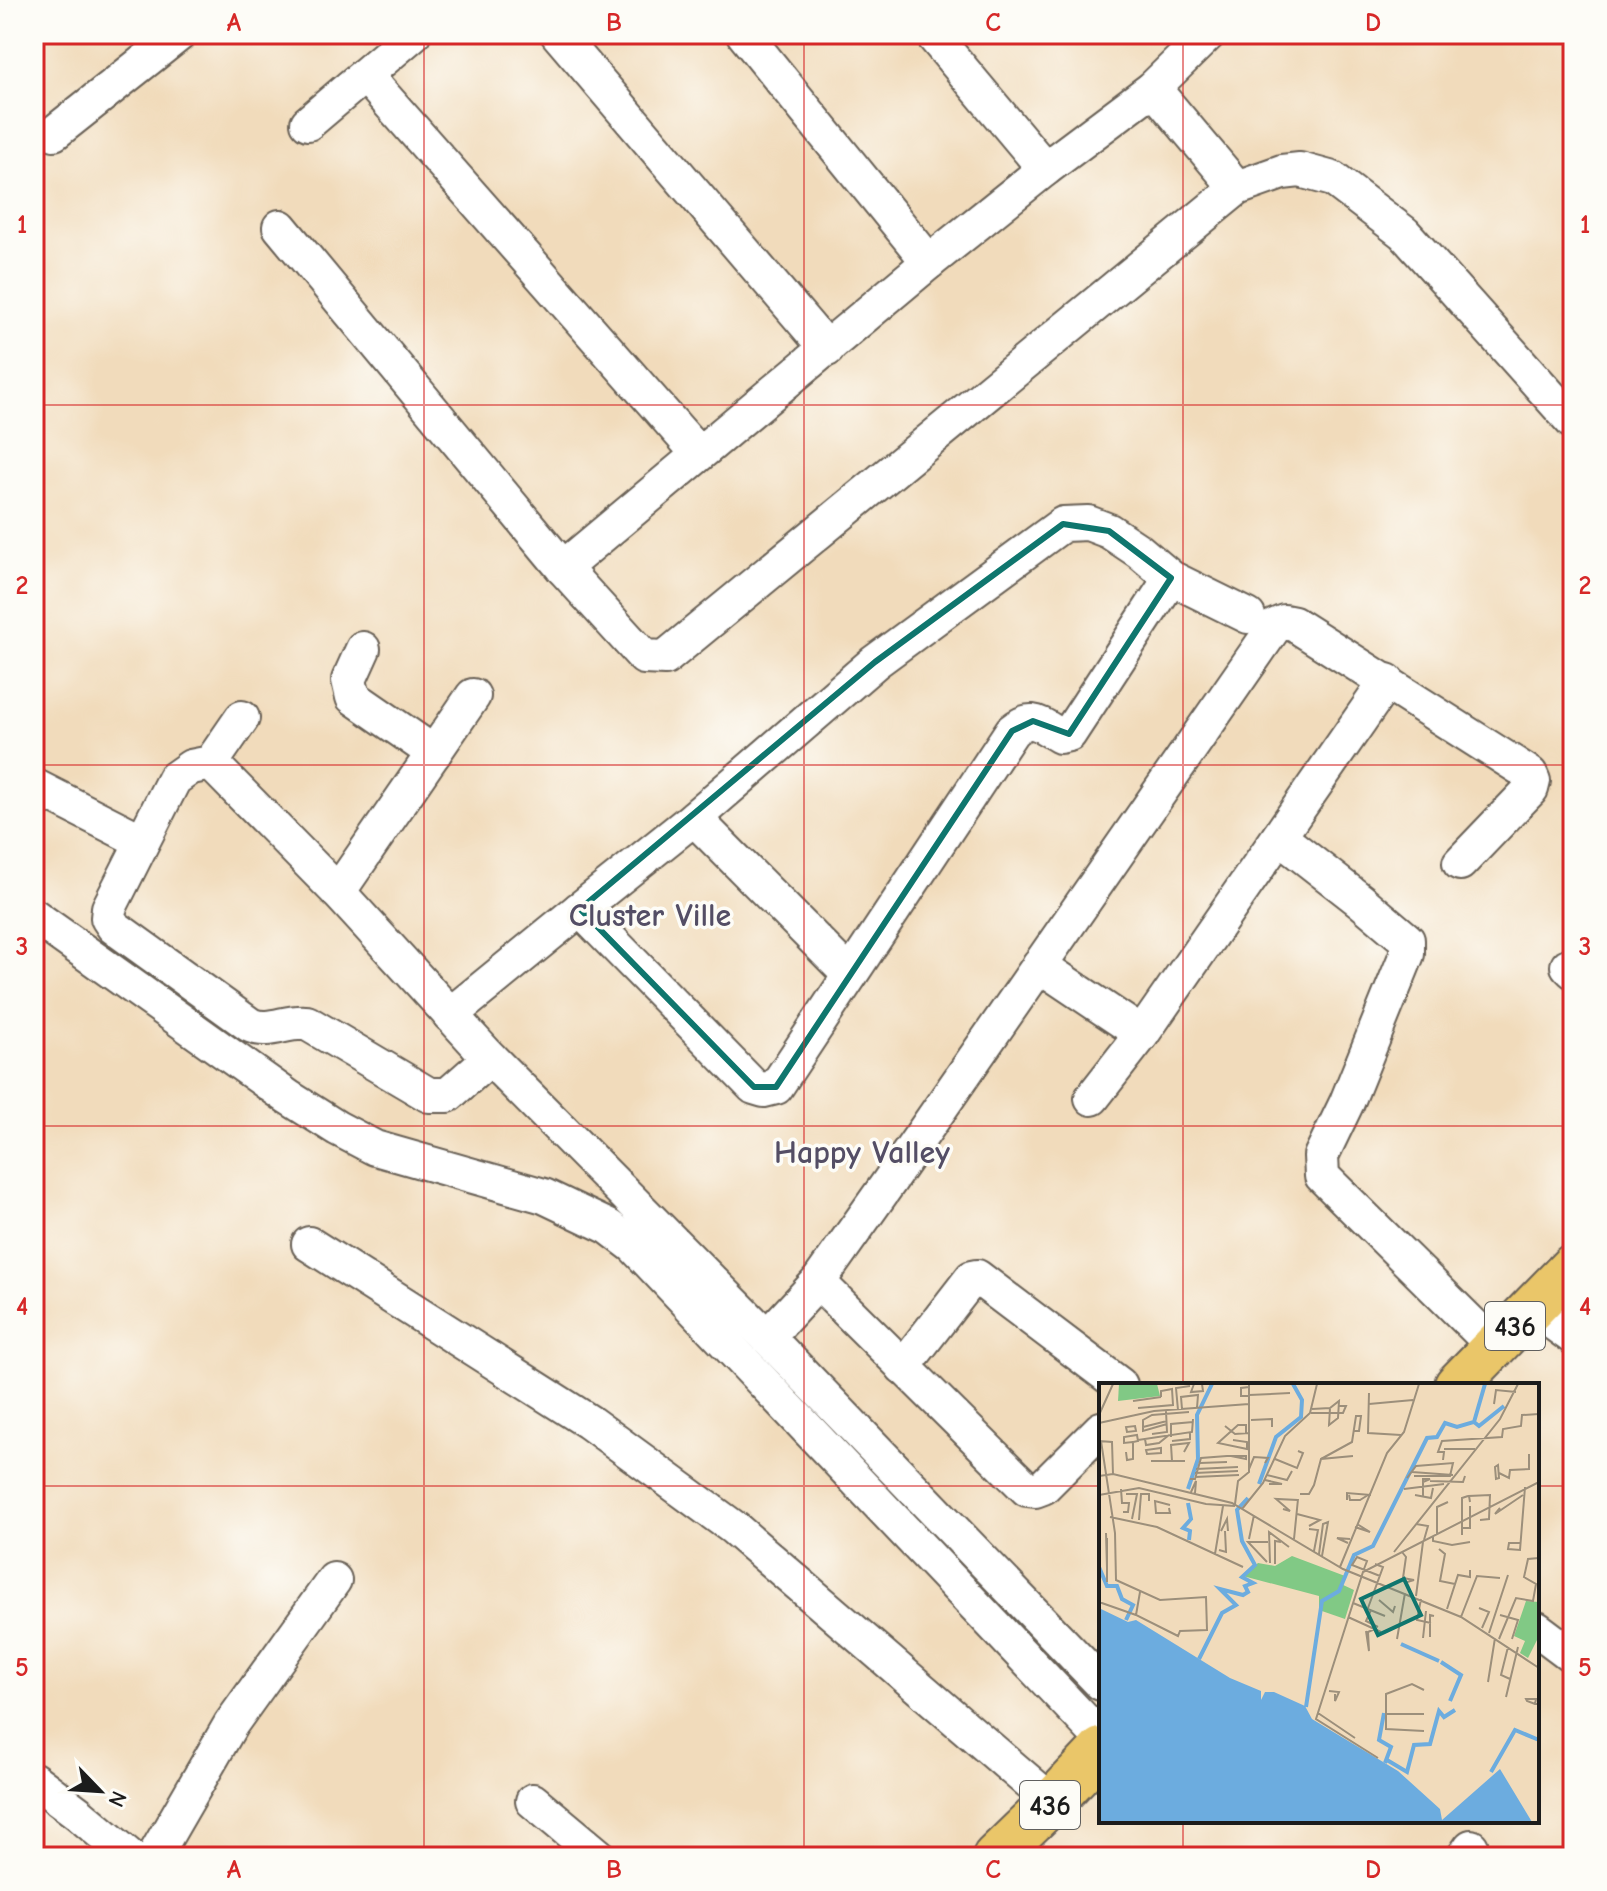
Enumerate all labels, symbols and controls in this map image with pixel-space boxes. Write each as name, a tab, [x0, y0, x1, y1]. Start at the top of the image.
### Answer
text: A	[227, 8, 242, 38]
text: B	[606, 8, 622, 38]
text: C	[985, 8, 1001, 38]
text: D	[1365, 8, 1381, 38]
text: 1	[17, 210, 27, 240]
text: 1	[1580, 210, 1590, 240]
text: 2	[16, 571, 28, 601]
text: 2	[1579, 571, 1591, 601]
district label: Cluster Ville	[569, 897, 731, 934]
text: 3	[16, 932, 28, 962]
text: 3	[1579, 932, 1591, 962]
district label: Happy Valley	[774, 1134, 950, 1171]
text: 4	[16, 1292, 28, 1322]
text: 4	[1579, 1292, 1591, 1322]
road number: 436	[1485, 1302, 1545, 1350]
inset map	[1099, 1383, 1539, 1823]
text: 5	[15, 1653, 29, 1683]
text: 5	[1578, 1653, 1592, 1683]
north arrow	[60, 1751, 140, 1831]
road number: 436	[1020, 1781, 1080, 1829]
text: N	[102, 1787, 132, 1811]
text: A	[227, 1855, 242, 1885]
text: B	[606, 1855, 622, 1885]
text: C	[985, 1855, 1001, 1885]
text: D	[1365, 1855, 1381, 1885]

